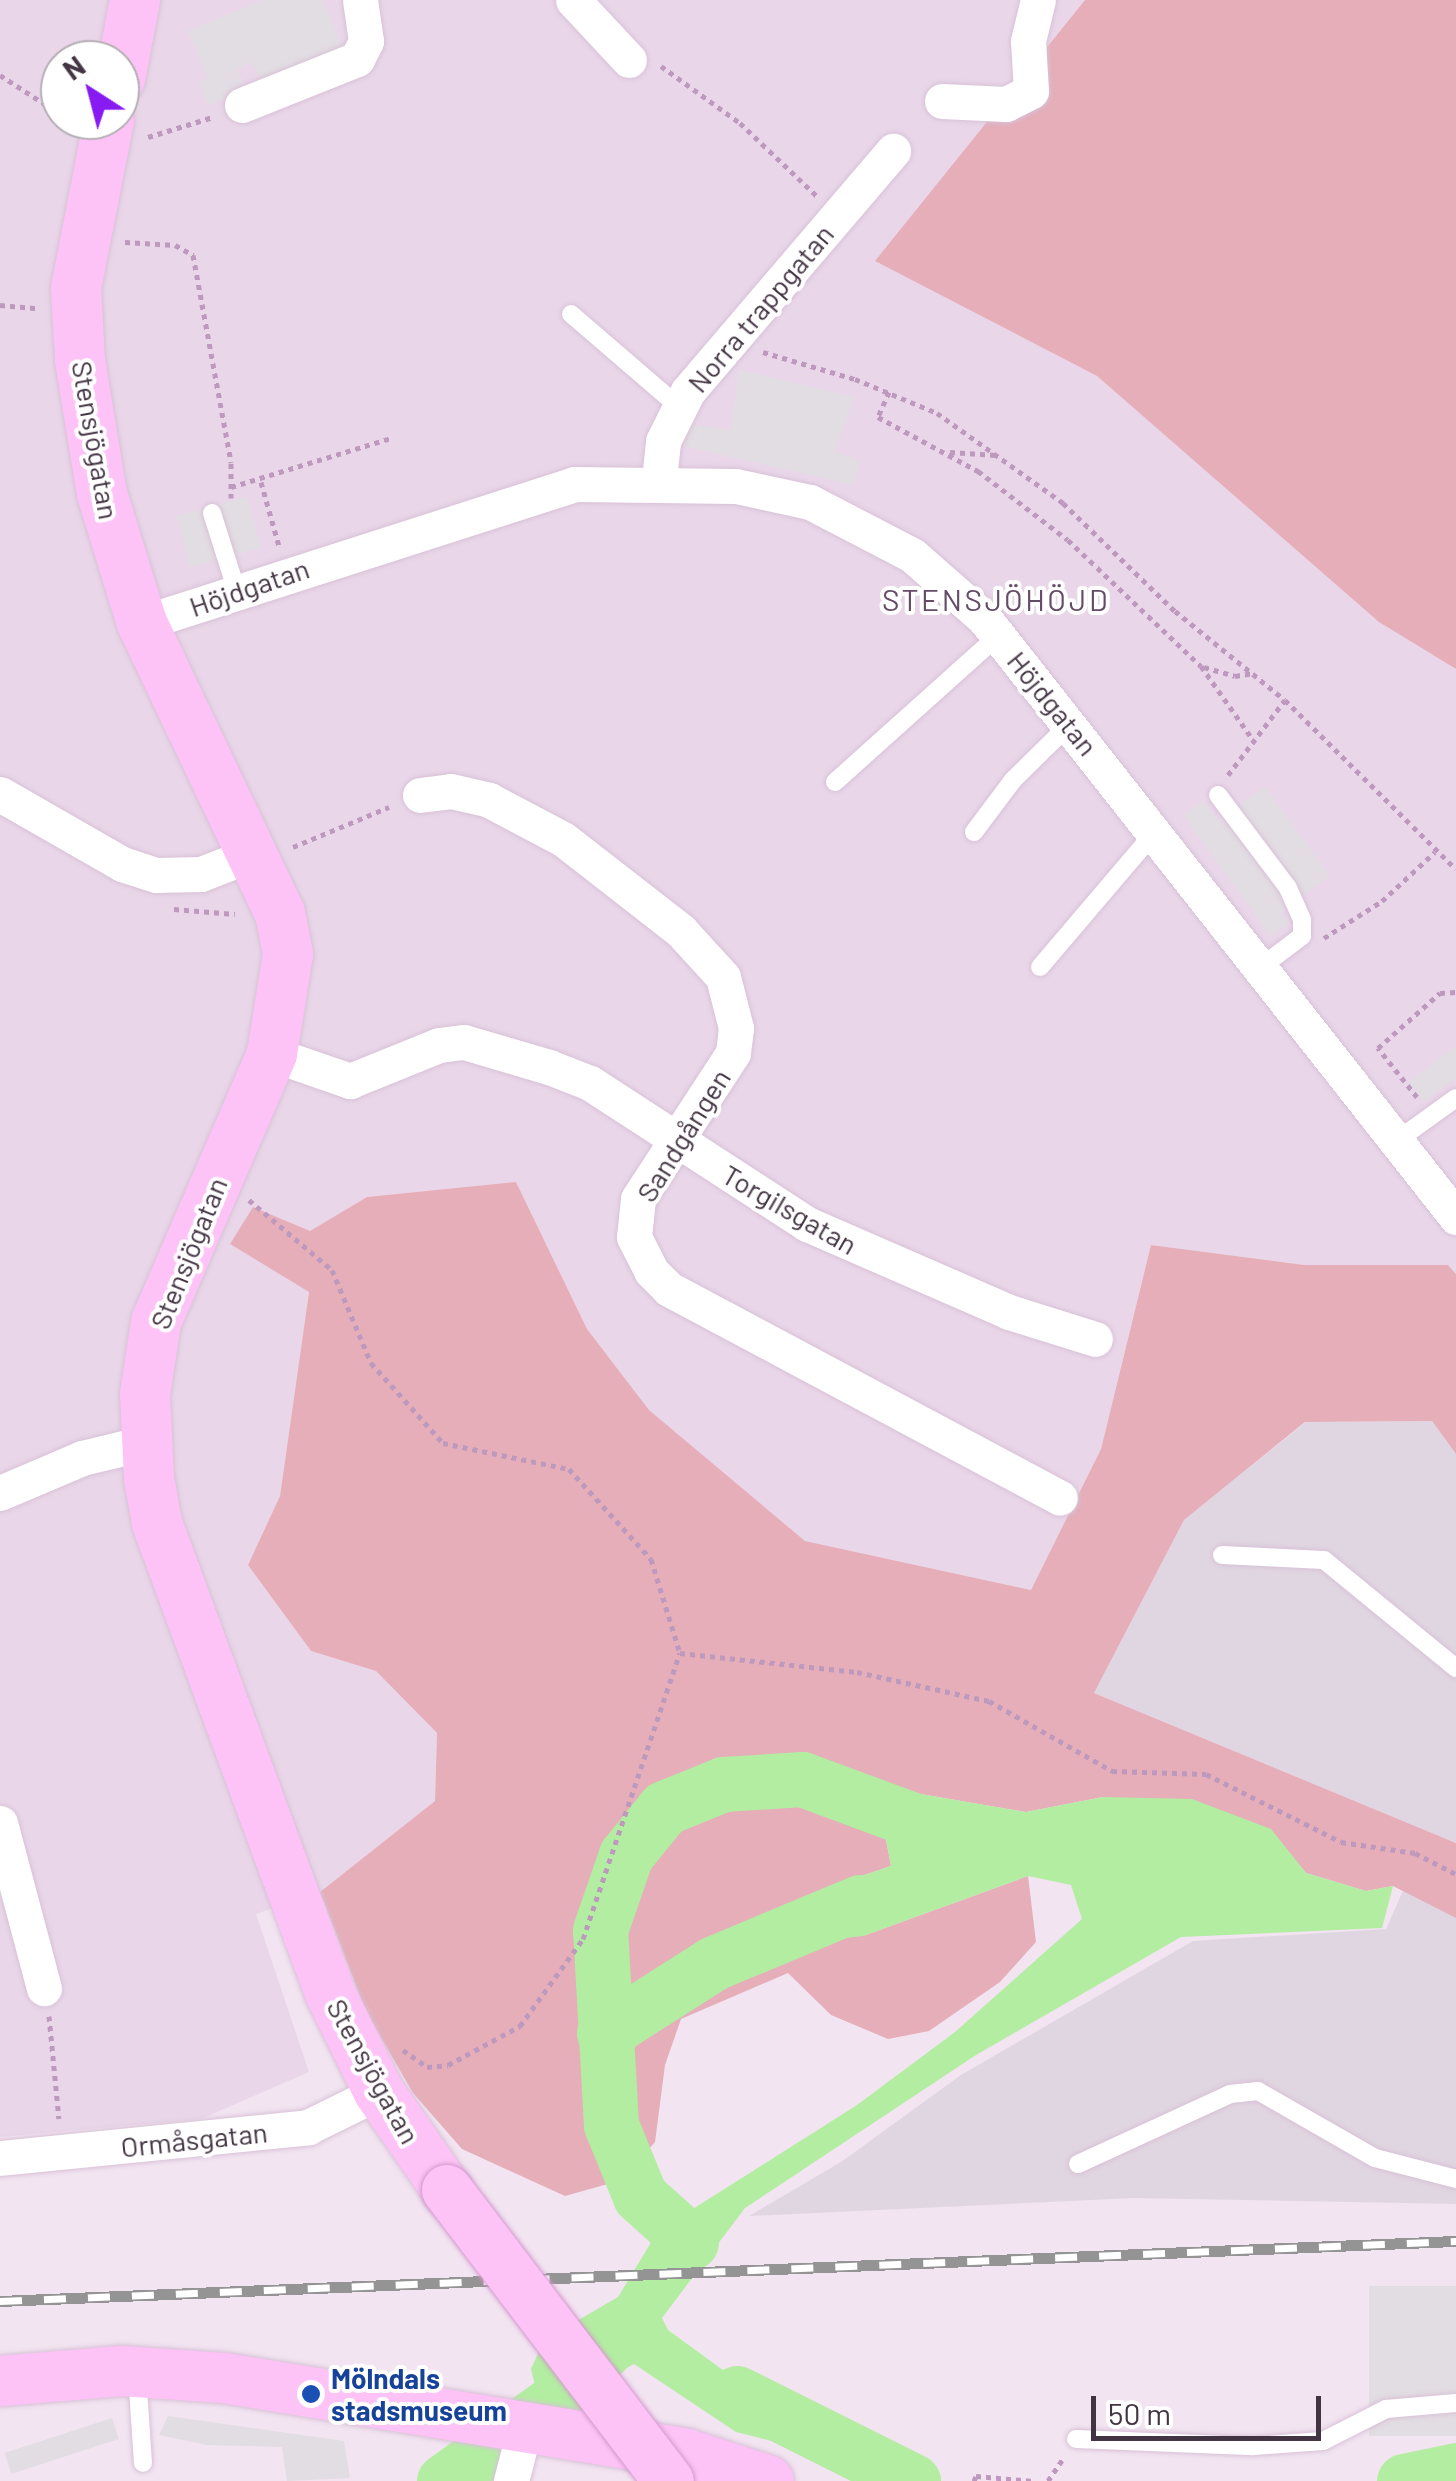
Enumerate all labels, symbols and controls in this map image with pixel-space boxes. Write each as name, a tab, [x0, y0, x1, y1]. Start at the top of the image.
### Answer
north arrow	[40, 40, 140, 140]
text: N	[56, 48, 91, 87]
street label: Norra trappgatan	[680, 217, 840, 399]
street label: Stensjögatan	[66, 358, 126, 522]
street label: Höjdgatan	[185, 551, 313, 623]
district label: STENSJÖHÖJD	[882, 581, 1110, 617]
street label: Höjdgatan	[1001, 644, 1105, 762]
street label: Sandgången	[629, 1062, 737, 1208]
street label: Torgilsgatan	[717, 1157, 863, 1261]
street label: Stensjögatan	[142, 1172, 234, 1334]
street label: Stensjögatan	[320, 1993, 428, 2149]
street label: Ormåsgatan	[119, 2115, 269, 2163]
place label: Mölndals stadsmuseum	[331, 2361, 507, 2427]
scale bar	[1096, 2376, 1326, 2438]
marker: Mölndals stadsmuseum	[300, 2383, 322, 2405]
text: 50 m	[1108, 2395, 1171, 2431]

